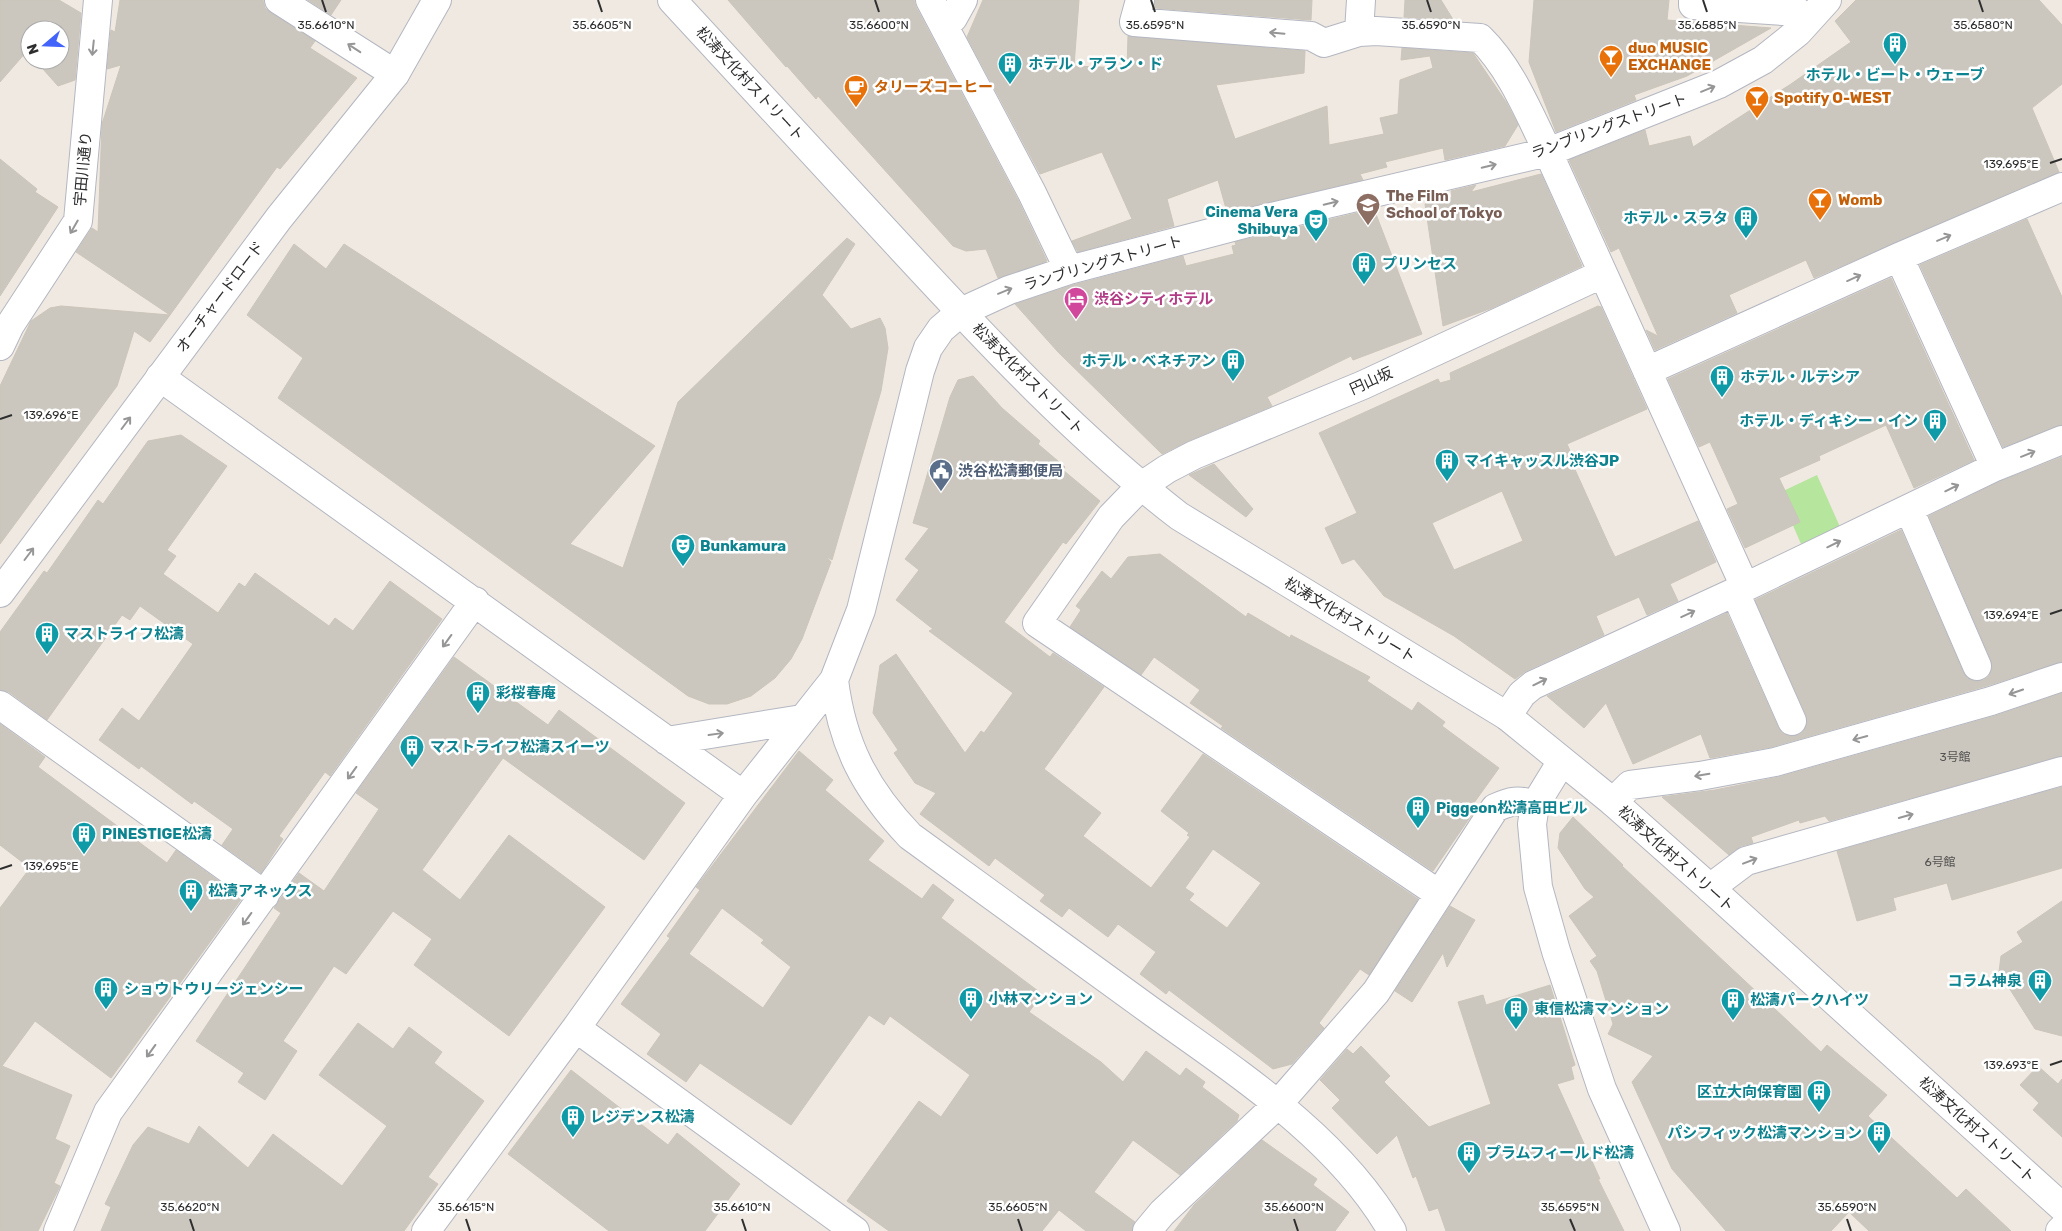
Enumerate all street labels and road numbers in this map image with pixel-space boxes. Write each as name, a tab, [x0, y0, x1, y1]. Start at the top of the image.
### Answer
street label: 松涛文化村ストリート	[692, 23, 808, 145]
street label: ランブリングストリート	[1529, 89, 1689, 163]
street label: 宇田川通り	[71, 131, 95, 207]
street label: ランブリングストリート	[1021, 232, 1185, 294]
street label: オーチャードロード	[172, 238, 268, 356]
street label: 松涛文化村ストリート	[969, 320, 1087, 438]
street label: 円山坂	[1347, 364, 1395, 398]
street label: 松涛文化村ストリート	[1281, 574, 1419, 666]
street label: 松涛文化村ストリート	[1614, 802, 1738, 916]
street label: 松涛文化村ストリート	[1915, 1073, 2039, 1187]

